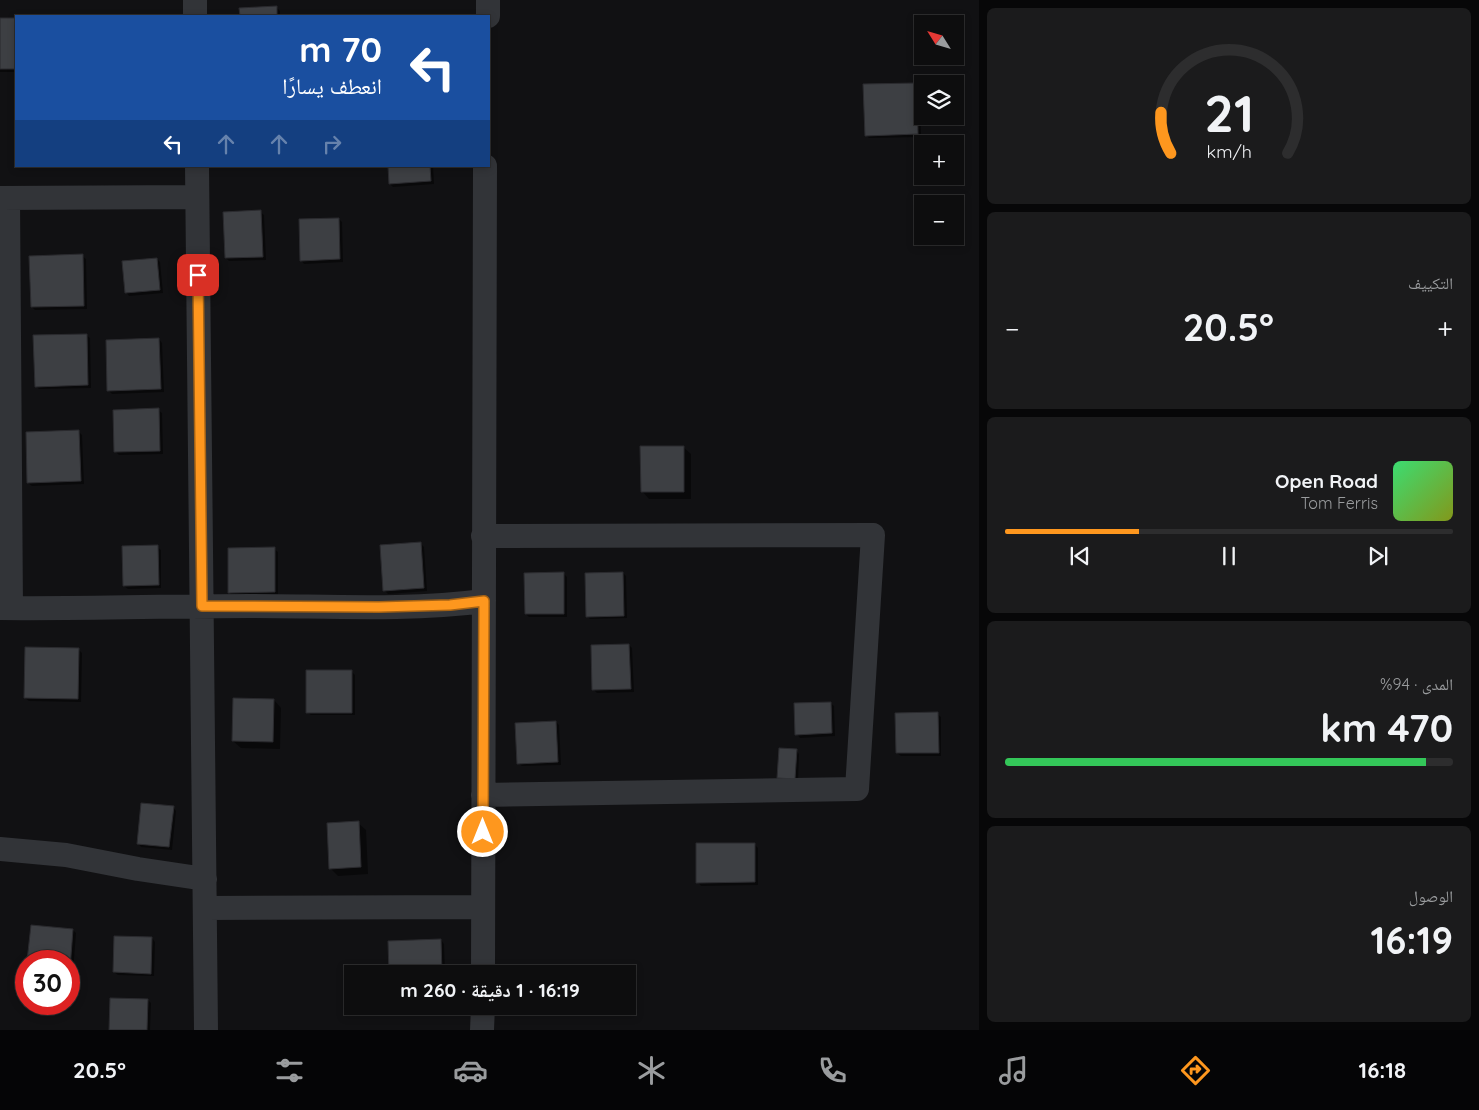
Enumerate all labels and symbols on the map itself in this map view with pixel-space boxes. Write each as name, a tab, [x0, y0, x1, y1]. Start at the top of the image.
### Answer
north arrow	[914, 15, 964, 65]
pin	[177, 254, 219, 296]
position arrow	[456, 805, 508, 857]
speed limit sign: 30	[15, 950, 80, 1015]

